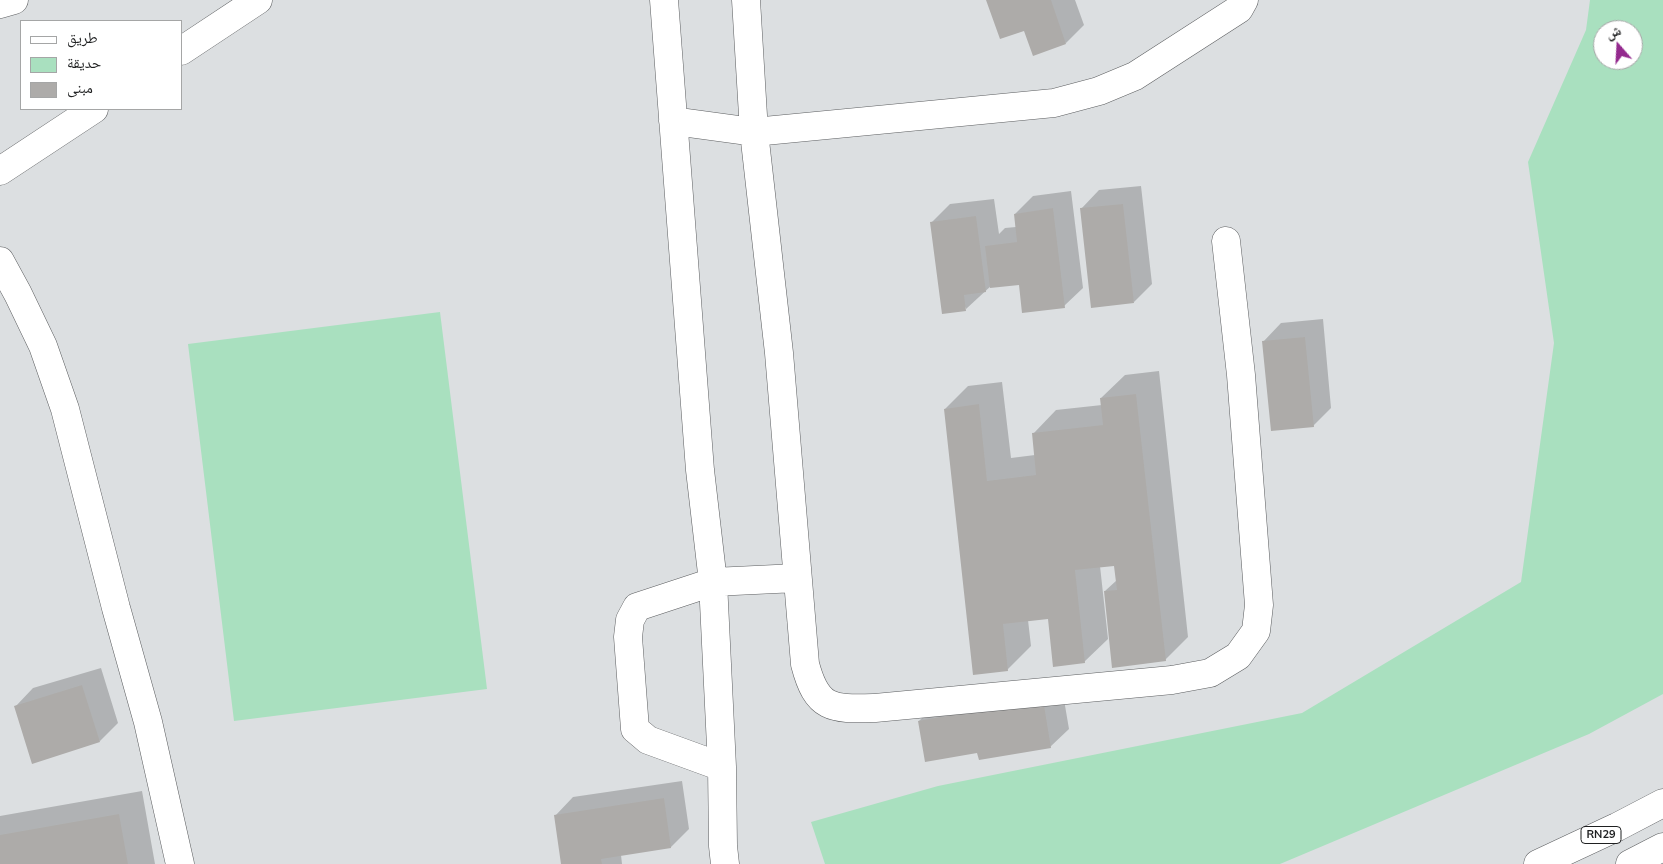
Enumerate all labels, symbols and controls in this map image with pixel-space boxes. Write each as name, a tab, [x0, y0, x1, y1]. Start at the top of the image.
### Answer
legend	[20, 20, 182, 110]
north arrow	[1593, 20, 1643, 70]
text: ش	[1603, 21, 1623, 43]
text: طريق	[67, 28, 98, 47]
text: حديقة	[67, 53, 101, 72]
text: مبنى	[67, 78, 93, 97]
road number: RN29	[1581, 826, 1621, 844]

